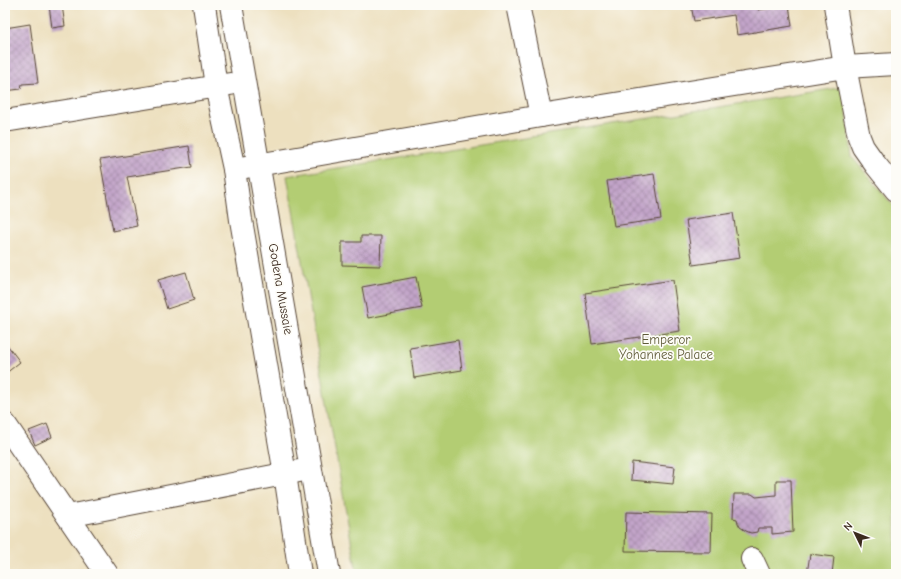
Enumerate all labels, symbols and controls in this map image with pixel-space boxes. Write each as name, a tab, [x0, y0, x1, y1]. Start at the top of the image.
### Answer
street label: Godena Mussaie	[266, 242, 296, 336]
park label: Emperor Yohannes Palace	[619, 332, 713, 362]
north arrow	[835, 513, 875, 553]
text: N	[841, 519, 855, 534]

